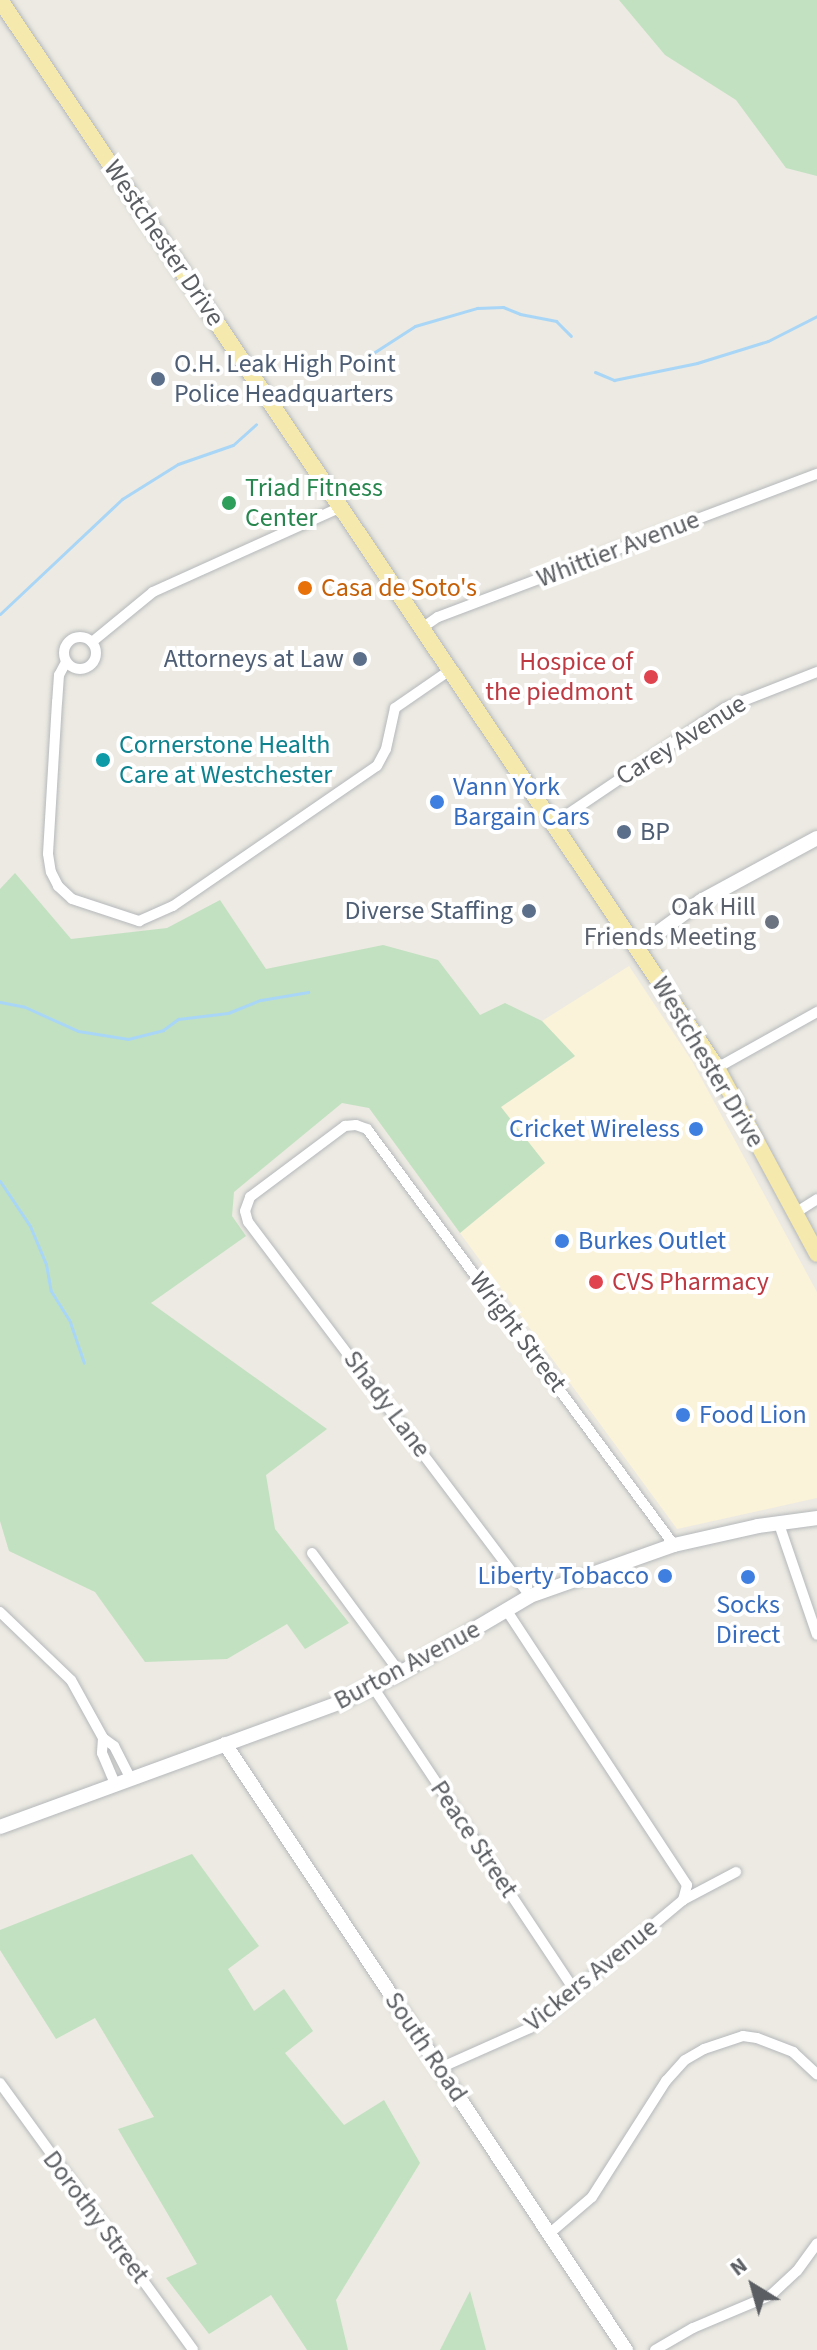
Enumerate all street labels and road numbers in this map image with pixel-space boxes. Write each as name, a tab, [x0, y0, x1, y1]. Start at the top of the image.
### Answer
street label: Westchester Drive	[97, 154, 231, 332]
street label: Whittier Avenue	[532, 504, 704, 594]
street label: Carey Avenue	[610, 688, 752, 792]
street label: Westchester Drive	[645, 971, 771, 1153]
street label: Wright Street	[463, 1266, 573, 1398]
street label: Shady Lane	[337, 1344, 437, 1464]
street label: Burton Avenue	[329, 1614, 485, 1716]
street label: Peace Street	[424, 1775, 524, 1903]
street label: Vickers Avenue	[518, 1912, 664, 2038]
street label: South Road	[378, 1986, 474, 2108]
street label: Dorothy Street	[36, 2145, 156, 2289]

